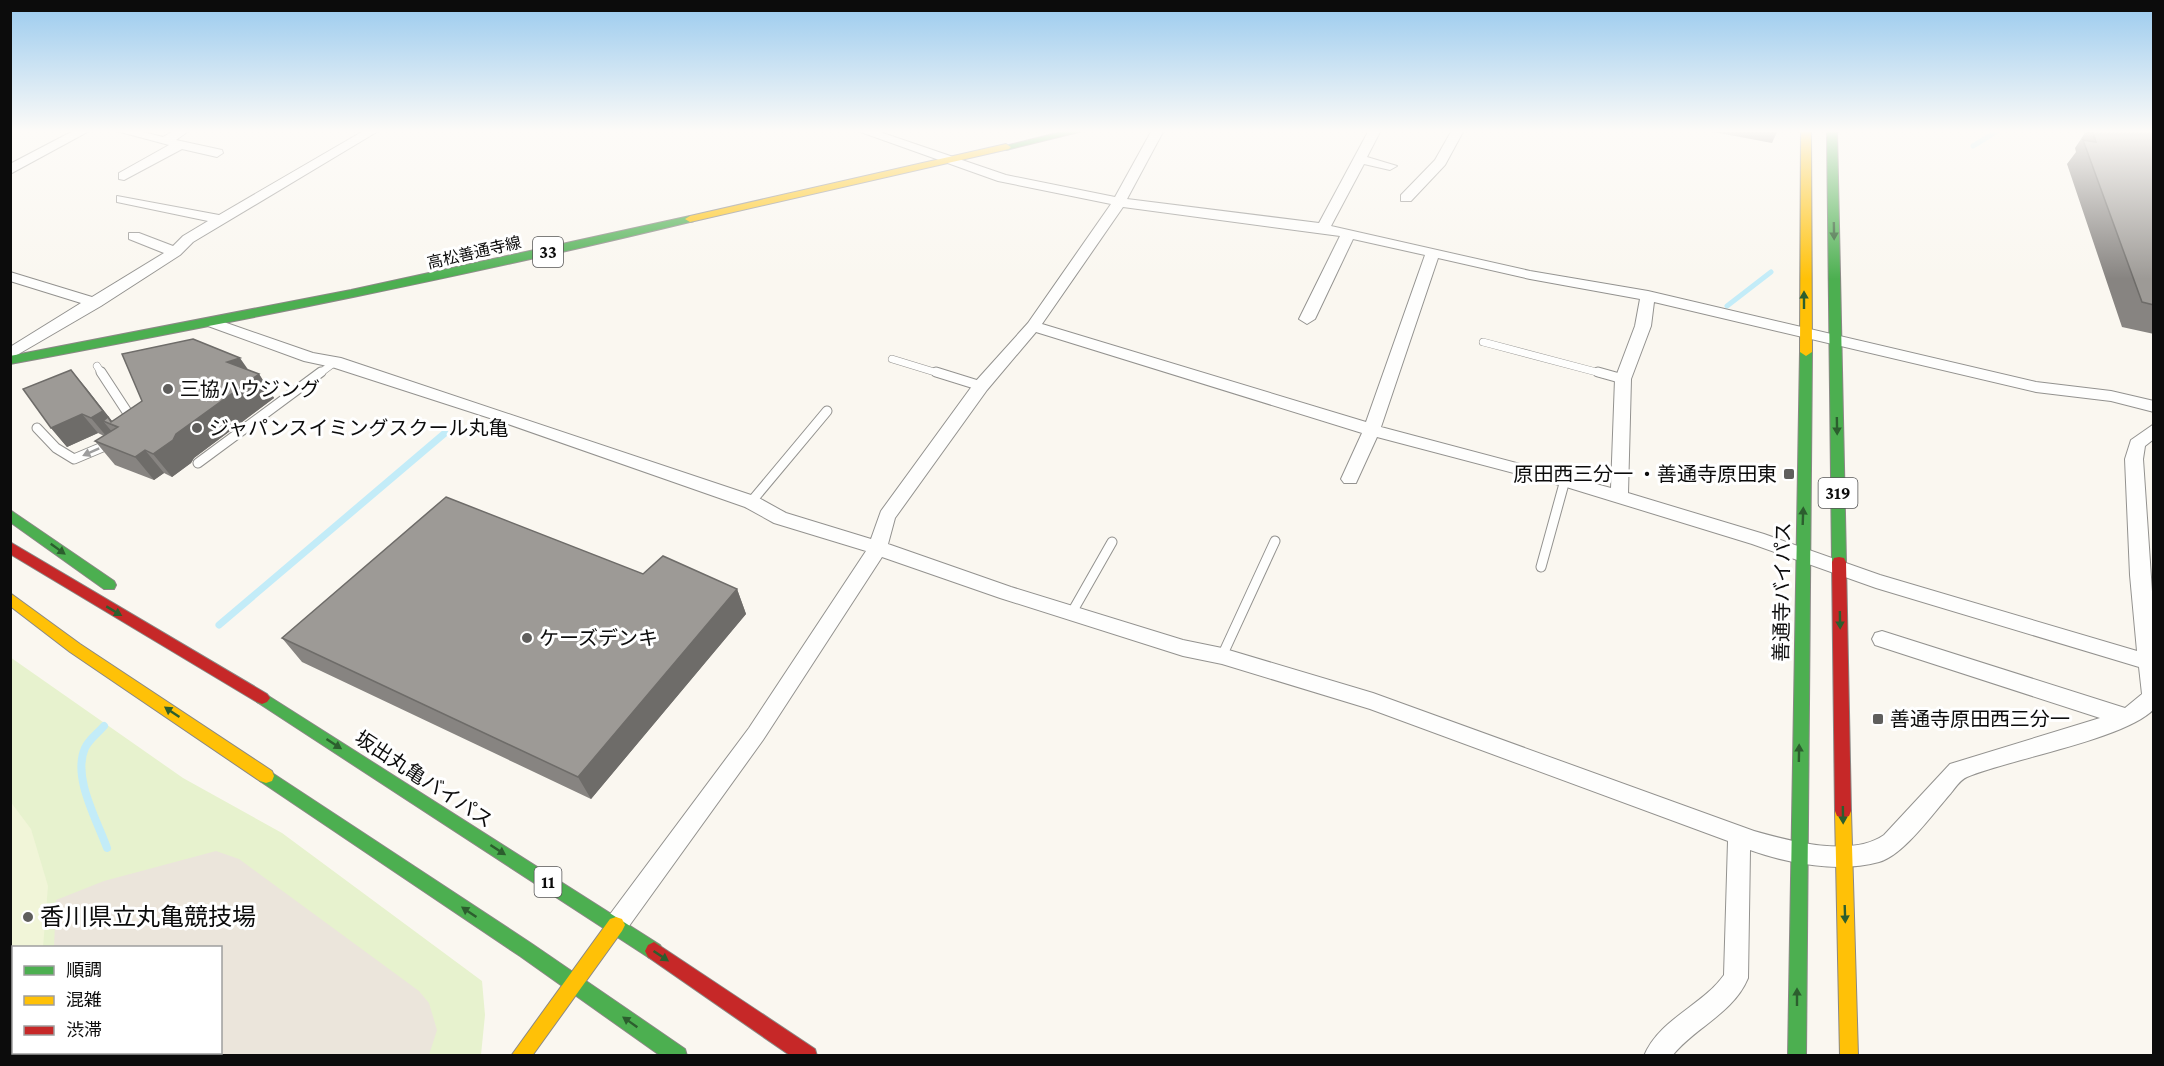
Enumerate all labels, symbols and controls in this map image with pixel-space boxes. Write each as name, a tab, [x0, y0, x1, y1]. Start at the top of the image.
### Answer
one-way arrow	[1829, 221, 1839, 240]
street label: 高松善通寺線	[425, 233, 523, 272]
road number: 33	[533, 237, 563, 267]
one-way arrow	[1800, 290, 1809, 309]
place label: 三協ハウジング	[180, 378, 320, 400]
marker: 三協ハウジング	[161, 382, 175, 396]
one-way arrow	[1832, 416, 1842, 435]
place label: ジャパンスイミングスクール丸亀	[209, 417, 509, 439]
marker: ジャパンスイミングスクール丸亀	[190, 421, 204, 435]
one-way arrow	[82, 448, 100, 457]
place label: 原田西三分一 ・善通寺原田東	[1513, 463, 1777, 485]
marker: 原田西三分一 ・善通寺原田東	[1782, 467, 1796, 481]
road number: 319	[1818, 478, 1858, 508]
one-way arrow	[1798, 506, 1807, 525]
street label: 善通寺バイパス	[1770, 522, 1794, 662]
one-way arrow	[50, 543, 66, 554]
one-way arrow	[106, 605, 122, 616]
one-way arrow	[1835, 611, 1845, 630]
place label: ケーズデンキ	[539, 627, 658, 649]
marker: ケーズデンキ	[520, 631, 534, 645]
one-way arrow	[164, 707, 180, 718]
place label: 善通寺原田西三分一	[1890, 708, 2070, 730]
marker: 善通寺原田西三分一	[1871, 712, 1885, 726]
street label: 坂出丸亀バイパス	[351, 726, 497, 832]
one-way arrow	[326, 738, 342, 749]
one-way arrow	[1794, 743, 1804, 762]
one-way arrow	[1838, 806, 1847, 825]
one-way arrow	[490, 844, 506, 855]
road number: 11	[534, 867, 562, 897]
place label: 香川県立丸亀競技場	[40, 903, 256, 930]
one-way arrow	[1840, 905, 1850, 924]
one-way arrow	[462, 906, 478, 918]
marker: 香川県立丸亀競技場	[21, 910, 35, 924]
legend	[12, 946, 222, 1054]
one-way arrow	[653, 950, 669, 962]
text: 順調	[66, 960, 102, 980]
one-way arrow	[1792, 988, 1802, 1007]
text: 混雑	[66, 990, 102, 1010]
one-way arrow	[623, 1016, 639, 1028]
text: 渋滞	[66, 1020, 102, 1040]

